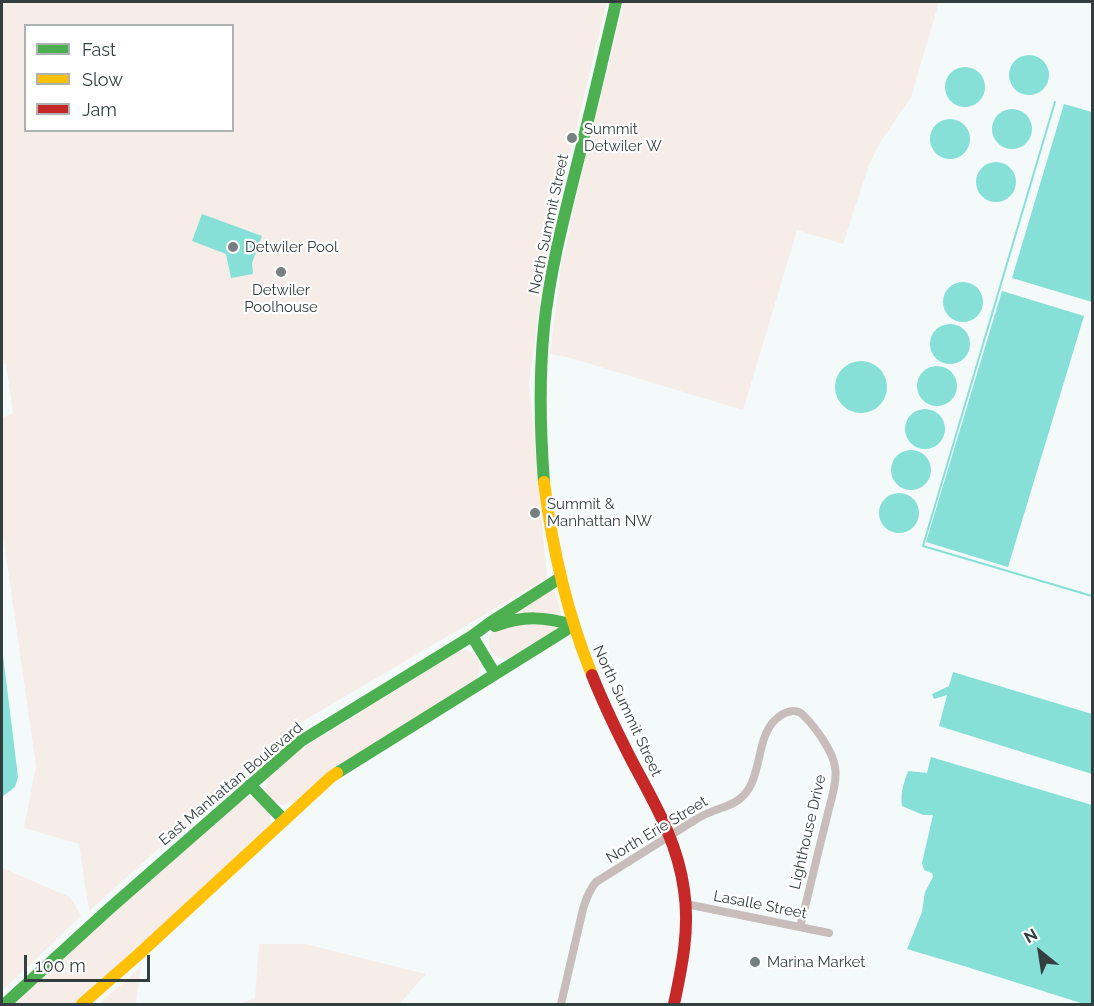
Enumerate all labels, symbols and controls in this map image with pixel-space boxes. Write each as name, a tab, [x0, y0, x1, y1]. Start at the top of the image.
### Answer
legend	[24, 24, 234, 132]
text: Fast	[82, 39, 116, 60]
text: Slow	[82, 69, 123, 90]
text: Jam	[82, 99, 117, 120]
place label: Summit Detwiler W	[584, 120, 662, 155]
marker: Summit Detwiler W	[565, 131, 579, 145]
street label: North Summit Street	[525, 152, 573, 296]
place label: Detwiler Pool	[245, 238, 338, 256]
marker: Detwiler Pool	[226, 240, 240, 254]
marker: Detwiler Poolhouse	[274, 265, 288, 279]
place label: Detwiler Poolhouse	[244, 281, 318, 316]
place label: Summit & Manhattan NW	[547, 495, 652, 530]
marker: Summit & Manhattan NW	[528, 506, 542, 520]
street label: North Summit Street	[589, 643, 665, 779]
street label: East Manhattan Boulevard	[156, 719, 306, 849]
street label: Lighthouse Drive	[786, 773, 830, 891]
street label: North Erie Street	[603, 793, 711, 867]
street label: Lasalle Street	[712, 887, 808, 923]
north arrow	[1010, 922, 1070, 982]
text: N	[1021, 925, 1041, 947]
scale bar	[27, 943, 153, 981]
place label: Marina Market	[767, 953, 865, 971]
text: 100 m	[35, 955, 86, 976]
marker: Marina Market	[748, 955, 762, 969]

